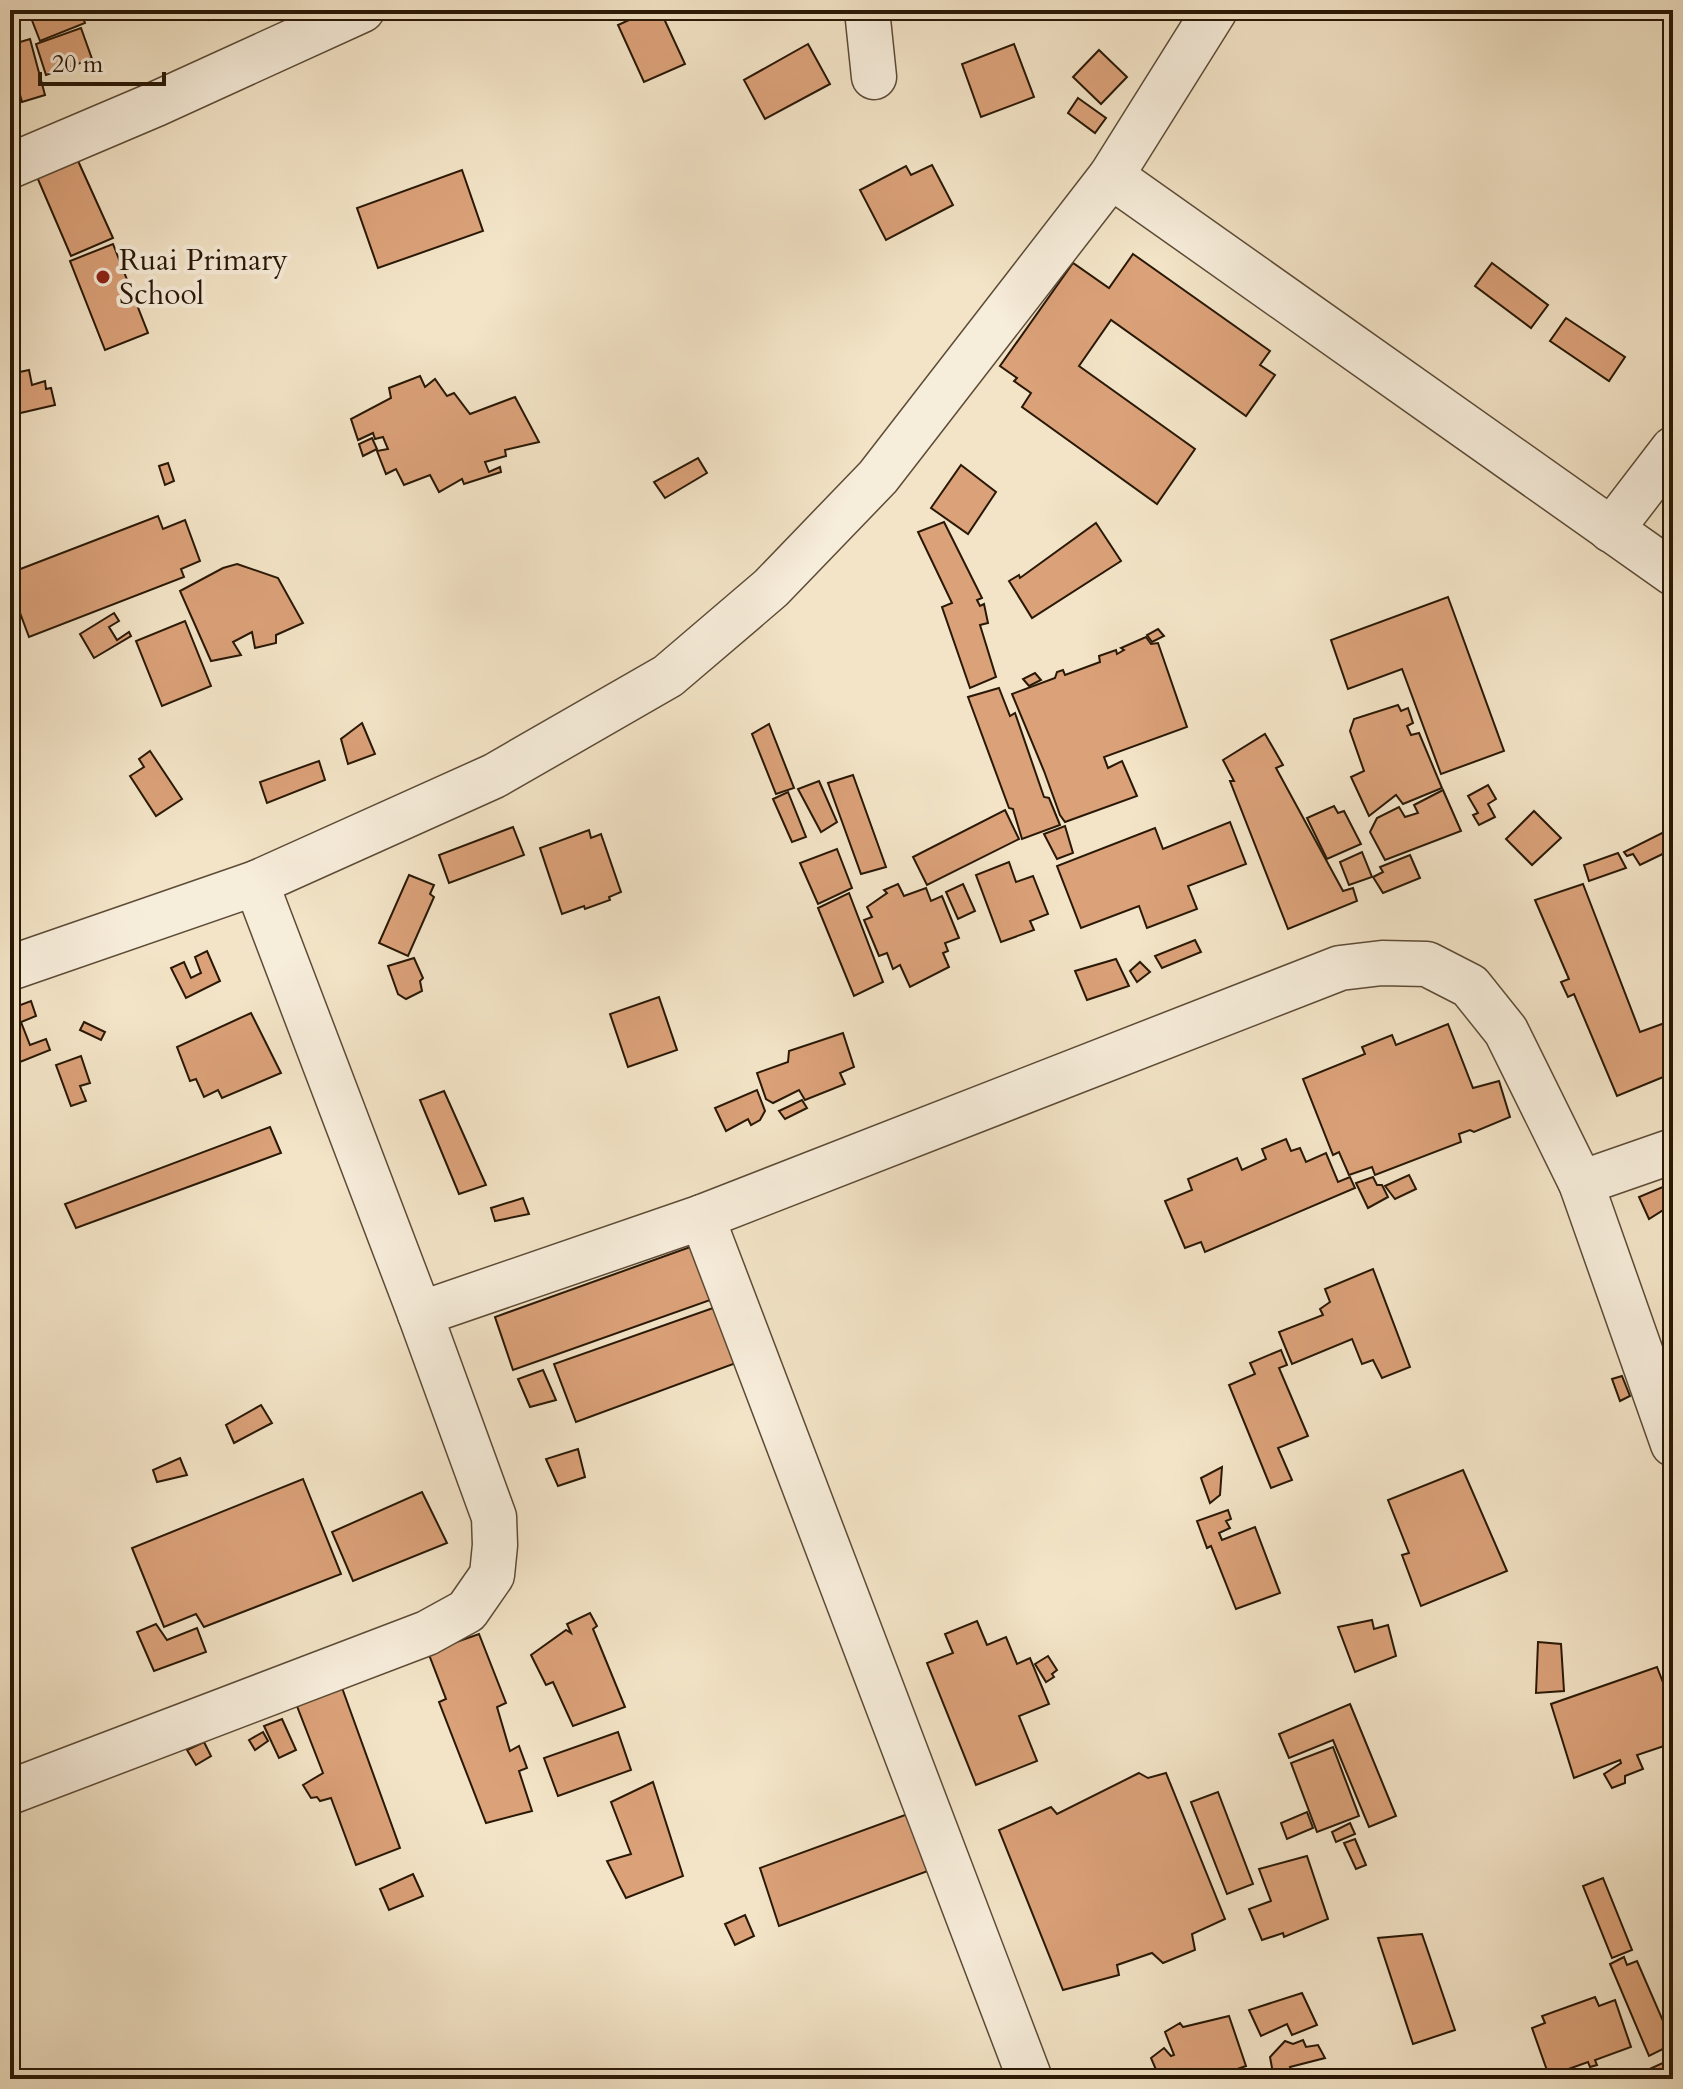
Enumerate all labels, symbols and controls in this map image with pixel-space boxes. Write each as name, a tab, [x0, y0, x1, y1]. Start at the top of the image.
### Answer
scale bar	[40, 36, 164, 86]
text: 20 m	[52, 48, 104, 81]
place label: Ruai Primary School	[119, 240, 288, 315]
marker: Ruai Primary School	[94, 268, 112, 286]

